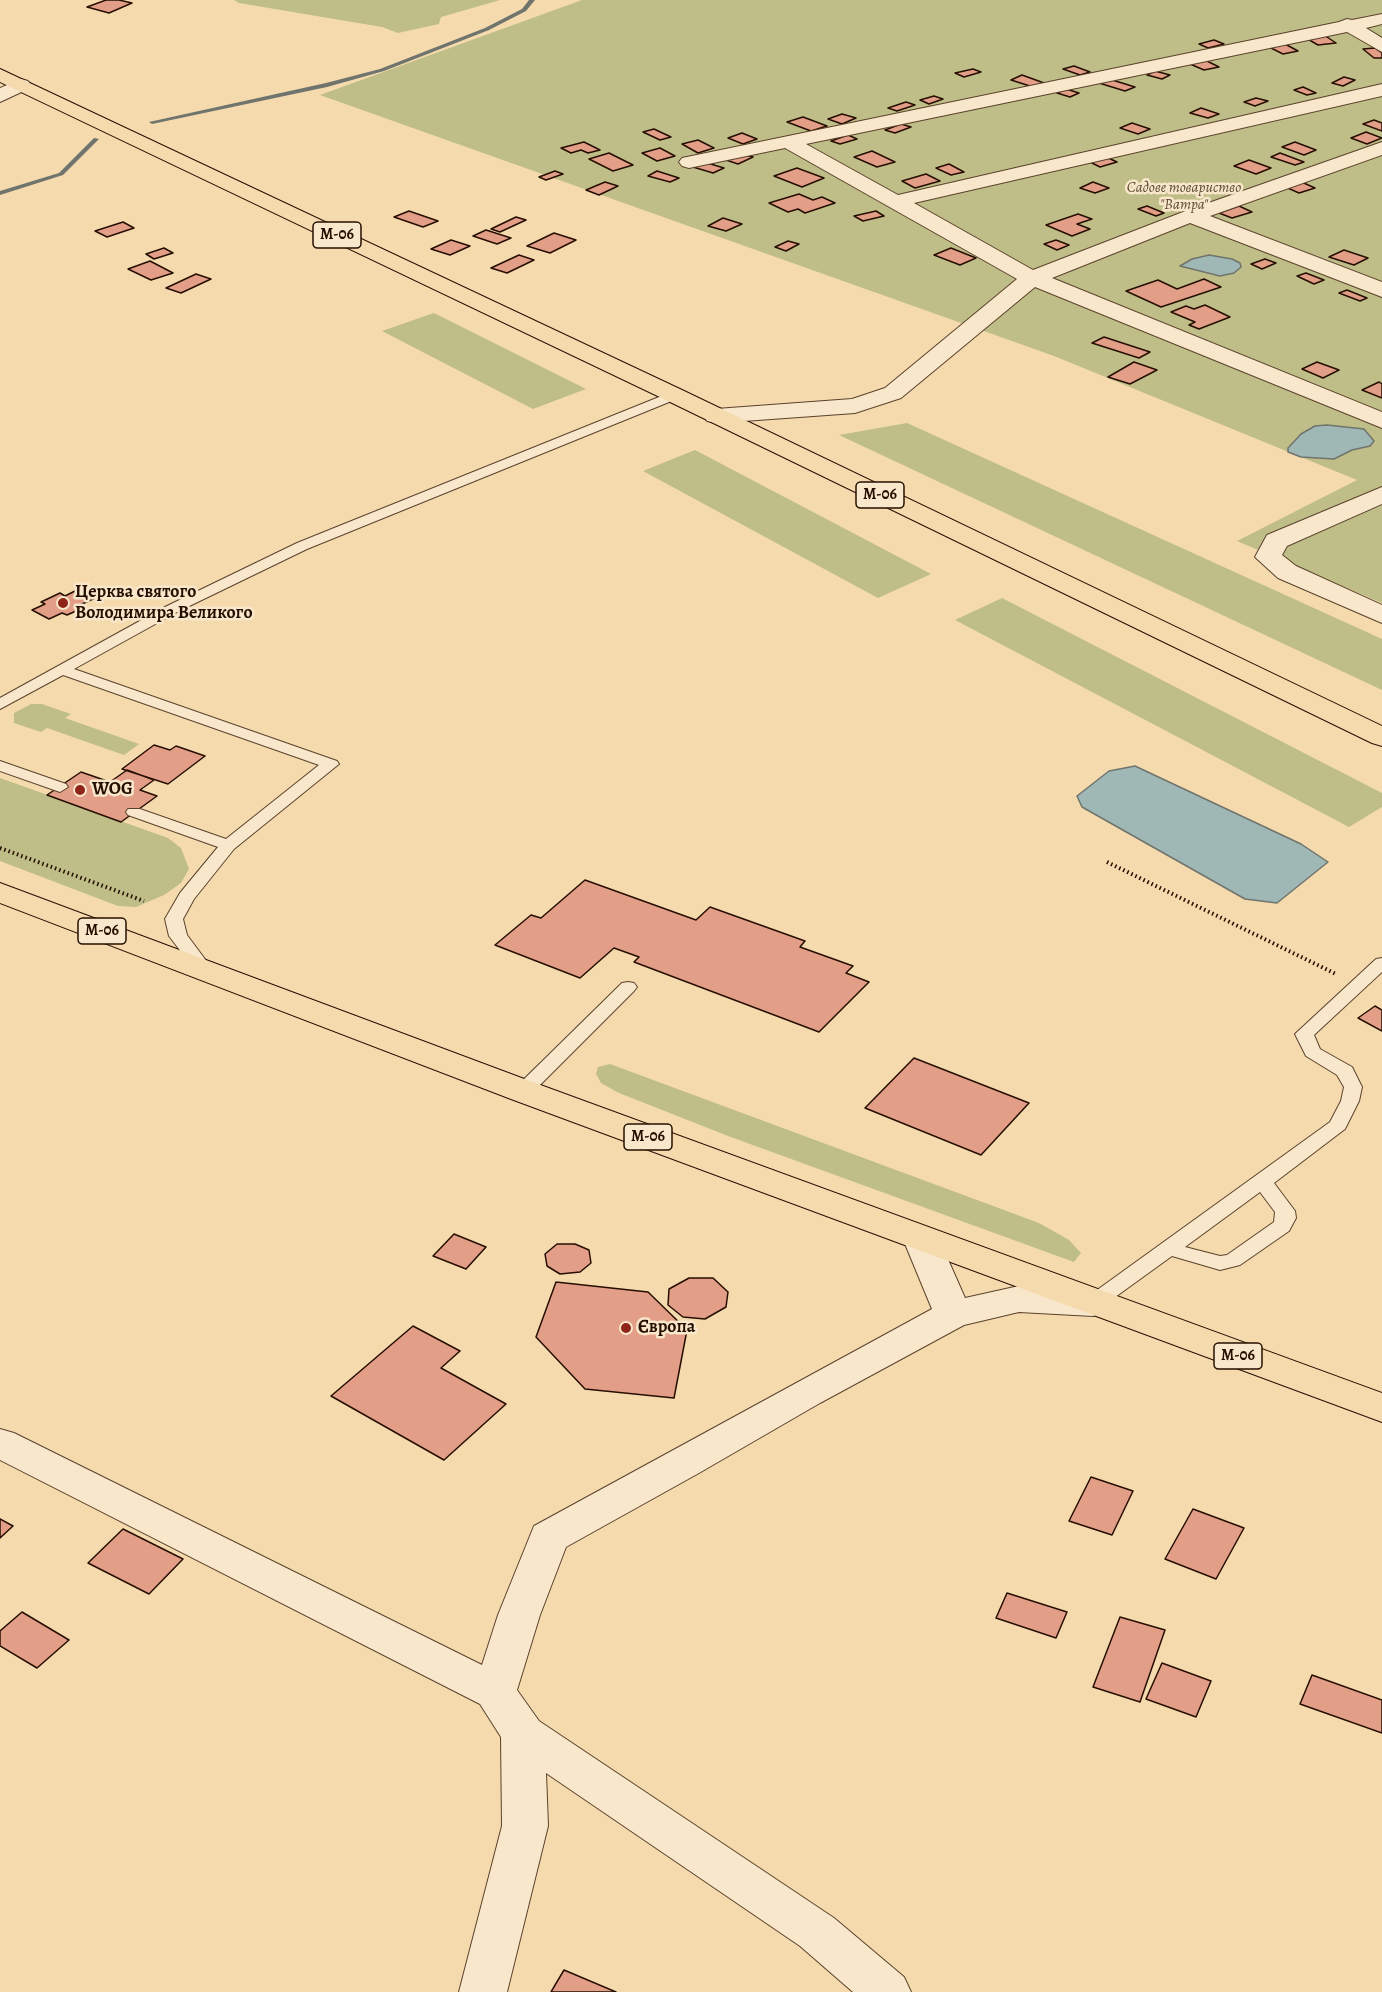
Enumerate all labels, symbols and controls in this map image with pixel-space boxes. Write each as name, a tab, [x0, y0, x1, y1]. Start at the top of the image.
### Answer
park label: Садове товариство "Ватра"	[1127, 179, 1241, 214]
road number: М-06	[313, 222, 361, 248]
road number: М-06	[856, 482, 904, 508]
place label: Церква святого Володимира Великого	[75, 582, 253, 624]
marker: Церква святого Володимира Великого	[56, 596, 70, 610]
place label: WOG	[92, 779, 133, 801]
marker: WOG	[73, 783, 87, 797]
road number: М-06	[78, 918, 126, 944]
road number: М-06	[624, 1124, 672, 1150]
place label: Європа	[638, 1317, 695, 1339]
marker: Європа	[619, 1321, 633, 1335]
road number: М-06	[1214, 1343, 1262, 1369]

